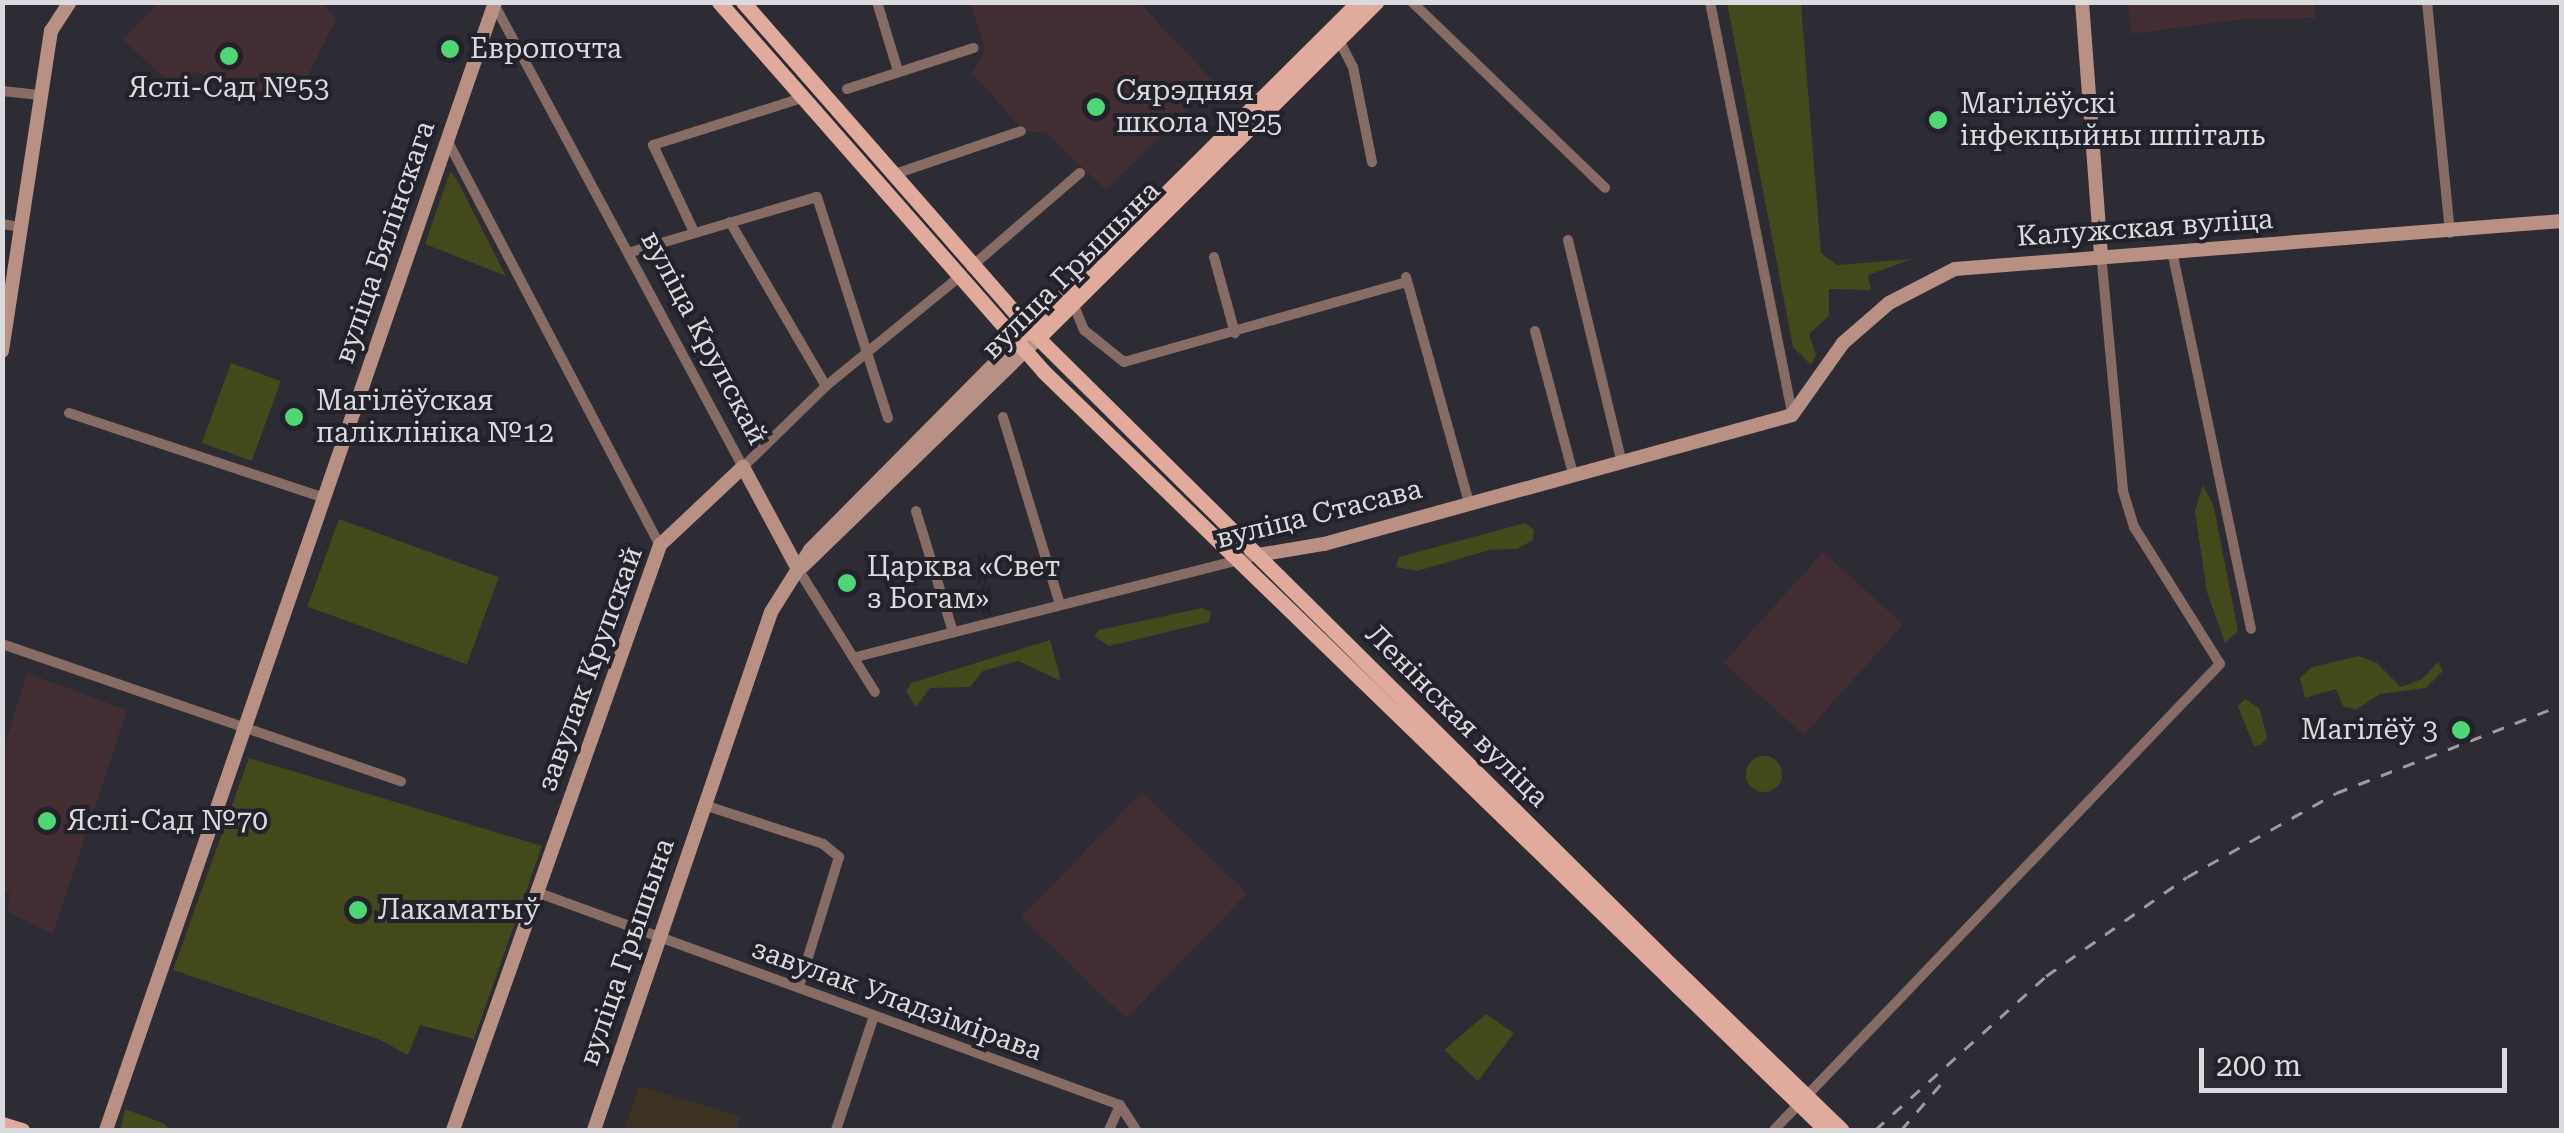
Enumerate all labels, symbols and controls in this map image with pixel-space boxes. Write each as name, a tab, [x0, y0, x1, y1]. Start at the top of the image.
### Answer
place label: Европочта	[470, 32, 622, 66]
marker: Европочта	[439, 38, 461, 60]
marker: Яслі-Сад №53	[218, 45, 240, 67]
place label: Яслі-Сад №53	[129, 71, 329, 105]
place label: Сярэдняя школа №25	[1116, 74, 1282, 140]
place label: Магілёўскі інфекцыйны шпіталь	[1960, 87, 2265, 153]
marker: Сярэдняя школа №25	[1085, 96, 1107, 118]
marker: Магілёўскі інфекцыйны шпіталь	[1925, 107, 1951, 133]
street label: вуліца Бялінскага	[328, 116, 442, 368]
street label: вуліца Грышына	[975, 174, 1167, 366]
street label: Калужская вуліца	[2016, 202, 2274, 254]
street label: вуліца Крупскай	[633, 225, 775, 451]
place label: Магілёўская паліклініка №12	[316, 384, 554, 450]
marker: Магілёўская паліклініка №12	[281, 404, 307, 430]
street label: вуліца Стасава	[1213, 472, 1425, 556]
street label: завулак Крупскай	[530, 542, 650, 796]
place label: Царква «Свет з Богам»	[867, 550, 1060, 616]
marker: Царква «Свет з Богам»	[836, 572, 858, 594]
street label: Ленінская вуліца	[1359, 618, 1555, 814]
place label: Магілёў 3	[2301, 713, 2438, 747]
marker: Магілёў 3	[2448, 717, 2474, 743]
place label: Яслі-Сад №70	[67, 804, 268, 838]
marker: Яслі-Сад №70	[36, 810, 58, 832]
street label: вуліца Грышына	[572, 834, 682, 1070]
place label: Лакаматыў	[378, 893, 540, 927]
marker: Лакаматыў	[347, 899, 369, 921]
street label: завулак Уладзімірава	[747, 932, 1047, 1068]
scale bar	[2204, 1028, 2512, 1090]
text: 200 m	[2216, 1048, 2301, 1083]

